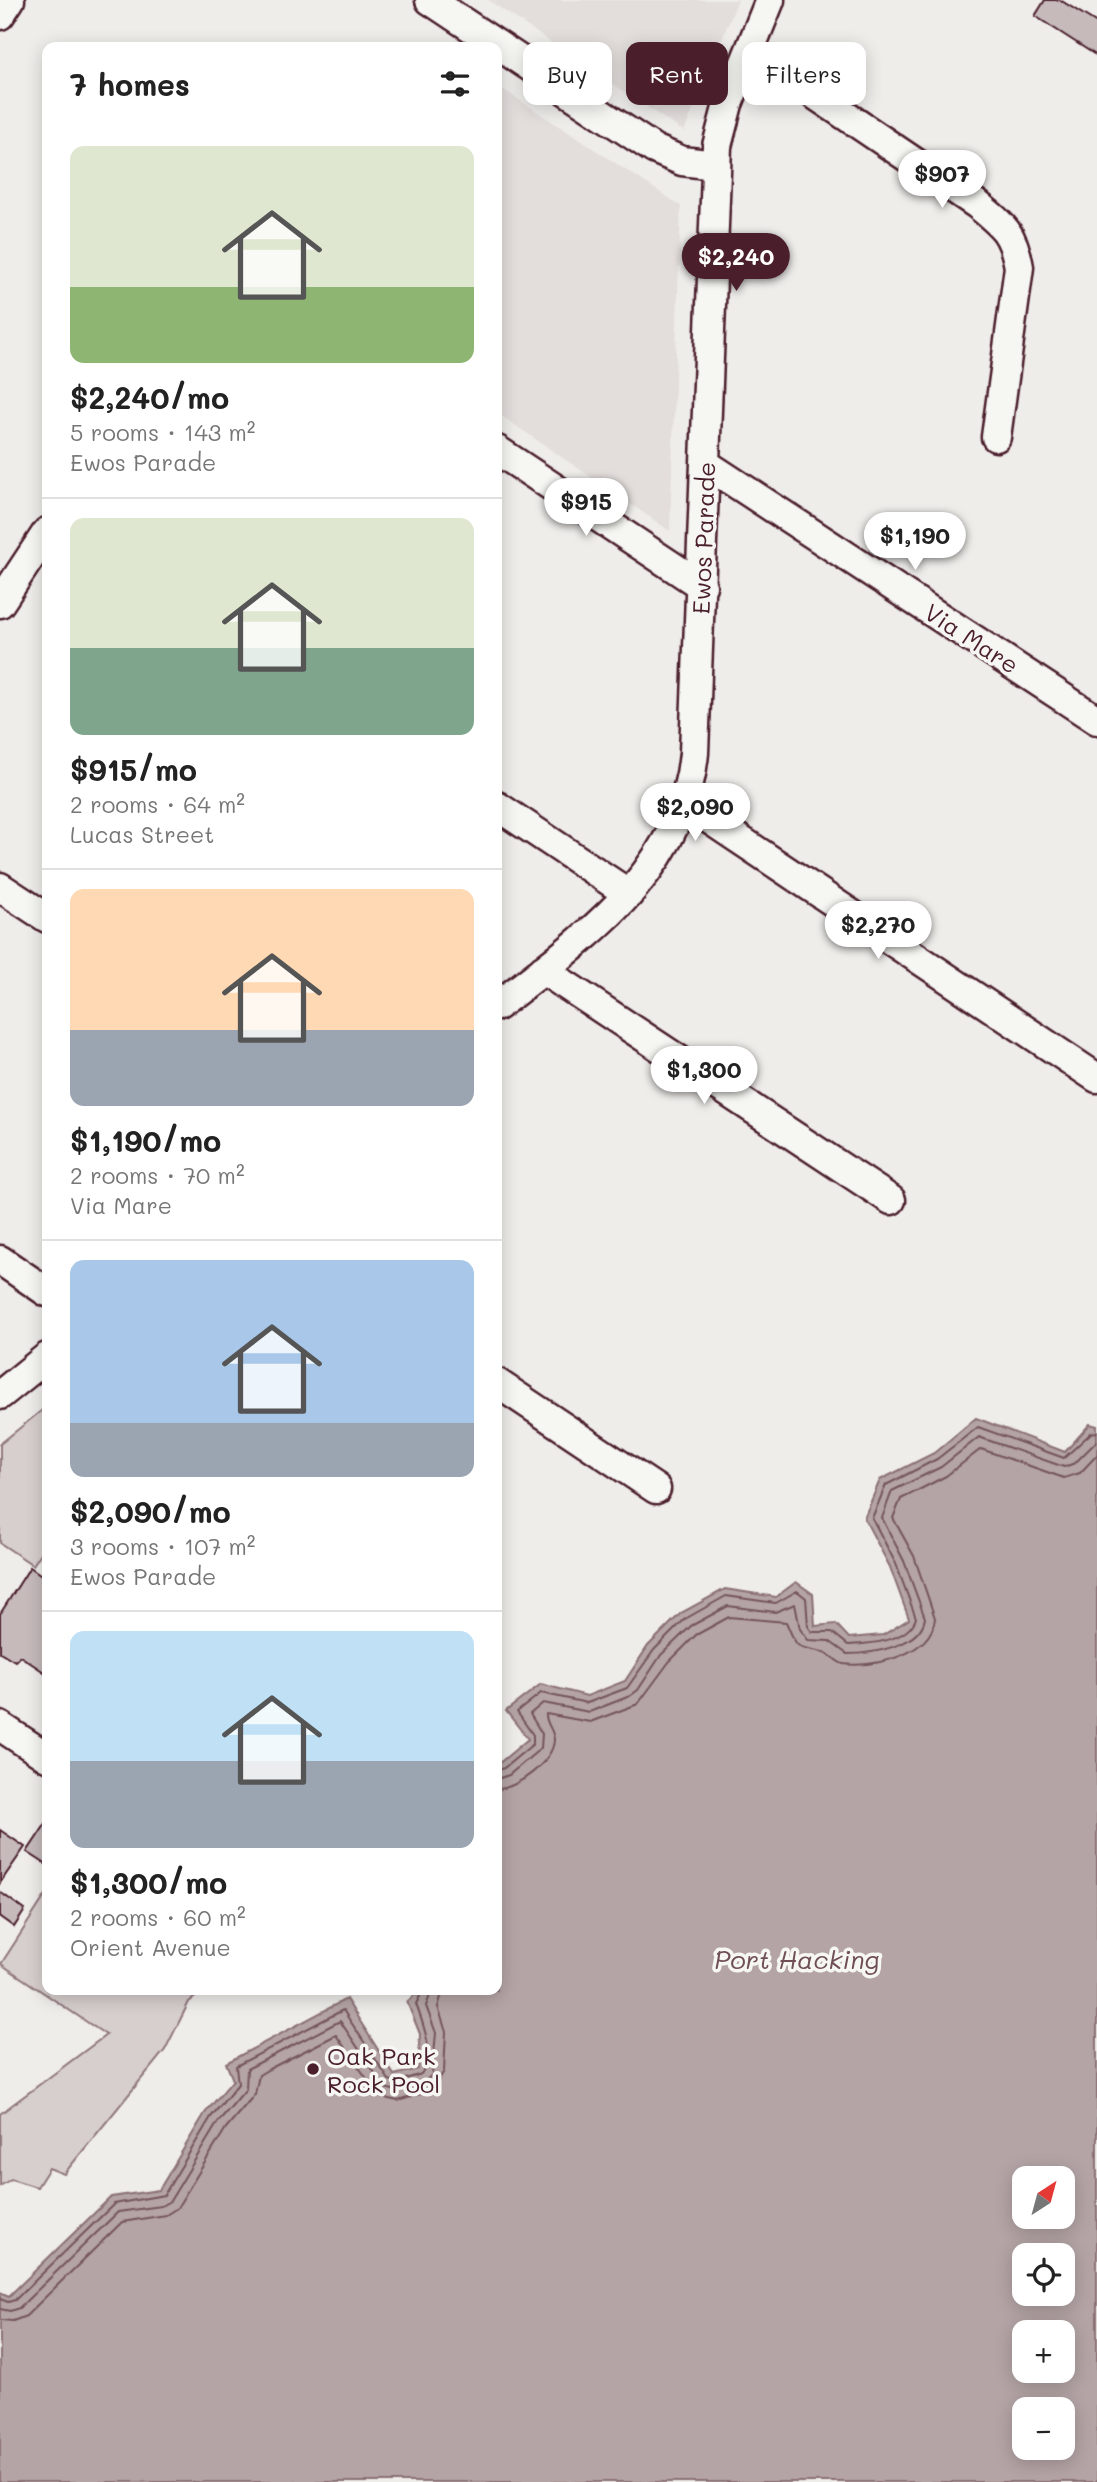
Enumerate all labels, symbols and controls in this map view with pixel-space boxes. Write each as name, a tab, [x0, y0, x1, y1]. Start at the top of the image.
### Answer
chip: Buy	[523, 42, 612, 105]
chip: Rent	[626, 42, 728, 105]
chip: Filters	[742, 42, 866, 105]
text: 7 homes	[70, 64, 190, 104]
icon: filters	[436, 65, 474, 103]
pin: $907	[901, 150, 983, 210]
text: $907	[914, 158, 970, 188]
icon: home	[209, 192, 335, 318]
pin: $2,240	[679, 233, 793, 293]
text: $2,240	[698, 241, 774, 271]
text: $2,240/mo	[70, 377, 229, 417]
text: 5 rooms · 143 m²	[70, 417, 256, 447]
text: Ewos Parade	[70, 447, 216, 477]
street label: Ewos Parade	[685, 461, 721, 615]
pin: $915	[545, 478, 627, 538]
text: $915	[560, 486, 612, 516]
pin: $1,190	[858, 512, 972, 572]
text: $1,190	[880, 520, 950, 550]
icon: home	[209, 564, 335, 690]
street label: Via Mare	[919, 596, 1025, 680]
text: $915/mo	[70, 749, 197, 789]
pin: $2,090	[638, 784, 752, 843]
text: 2 rooms · 64 m²	[70, 789, 245, 819]
text: $2,090	[656, 791, 734, 821]
text: Lucas Street	[70, 819, 214, 849]
pin: $2,270	[821, 902, 935, 961]
text: $2,270	[841, 909, 915, 939]
icon: home	[209, 935, 335, 1061]
pin: $1,300	[647, 1046, 761, 1106]
text: $1,300	[667, 1054, 741, 1084]
text: $1,190/mo	[70, 1120, 221, 1160]
text: 2 rooms · 70 m²	[70, 1160, 245, 1190]
text: Via Mare	[70, 1190, 172, 1220]
icon: home	[209, 1306, 335, 1432]
text: $2,090/mo	[70, 1491, 231, 1531]
text: 3 rooms · 107 m²	[70, 1531, 256, 1561]
text: Ewos Parade	[70, 1561, 216, 1591]
icon: home	[209, 1677, 335, 1803]
text: $1,300/mo	[70, 1862, 227, 1902]
text: 2 rooms · 60 m²	[70, 1902, 246, 1932]
text: Orient Avenue	[70, 1932, 231, 1962]
water label: Port Hacking	[714, 1942, 880, 1976]
place label: Oak Park Rock Pool	[327, 2040, 440, 2099]
marker: Oak Park Rock Pool	[305, 2061, 321, 2077]
north arrow	[1012, 2166, 1074, 2230]
map controls	[1012, 2166, 1075, 2460]
button: locate	[1012, 2243, 1075, 2306]
button: +	[1012, 2320, 1075, 2383]
button: −	[1012, 2397, 1075, 2460]

